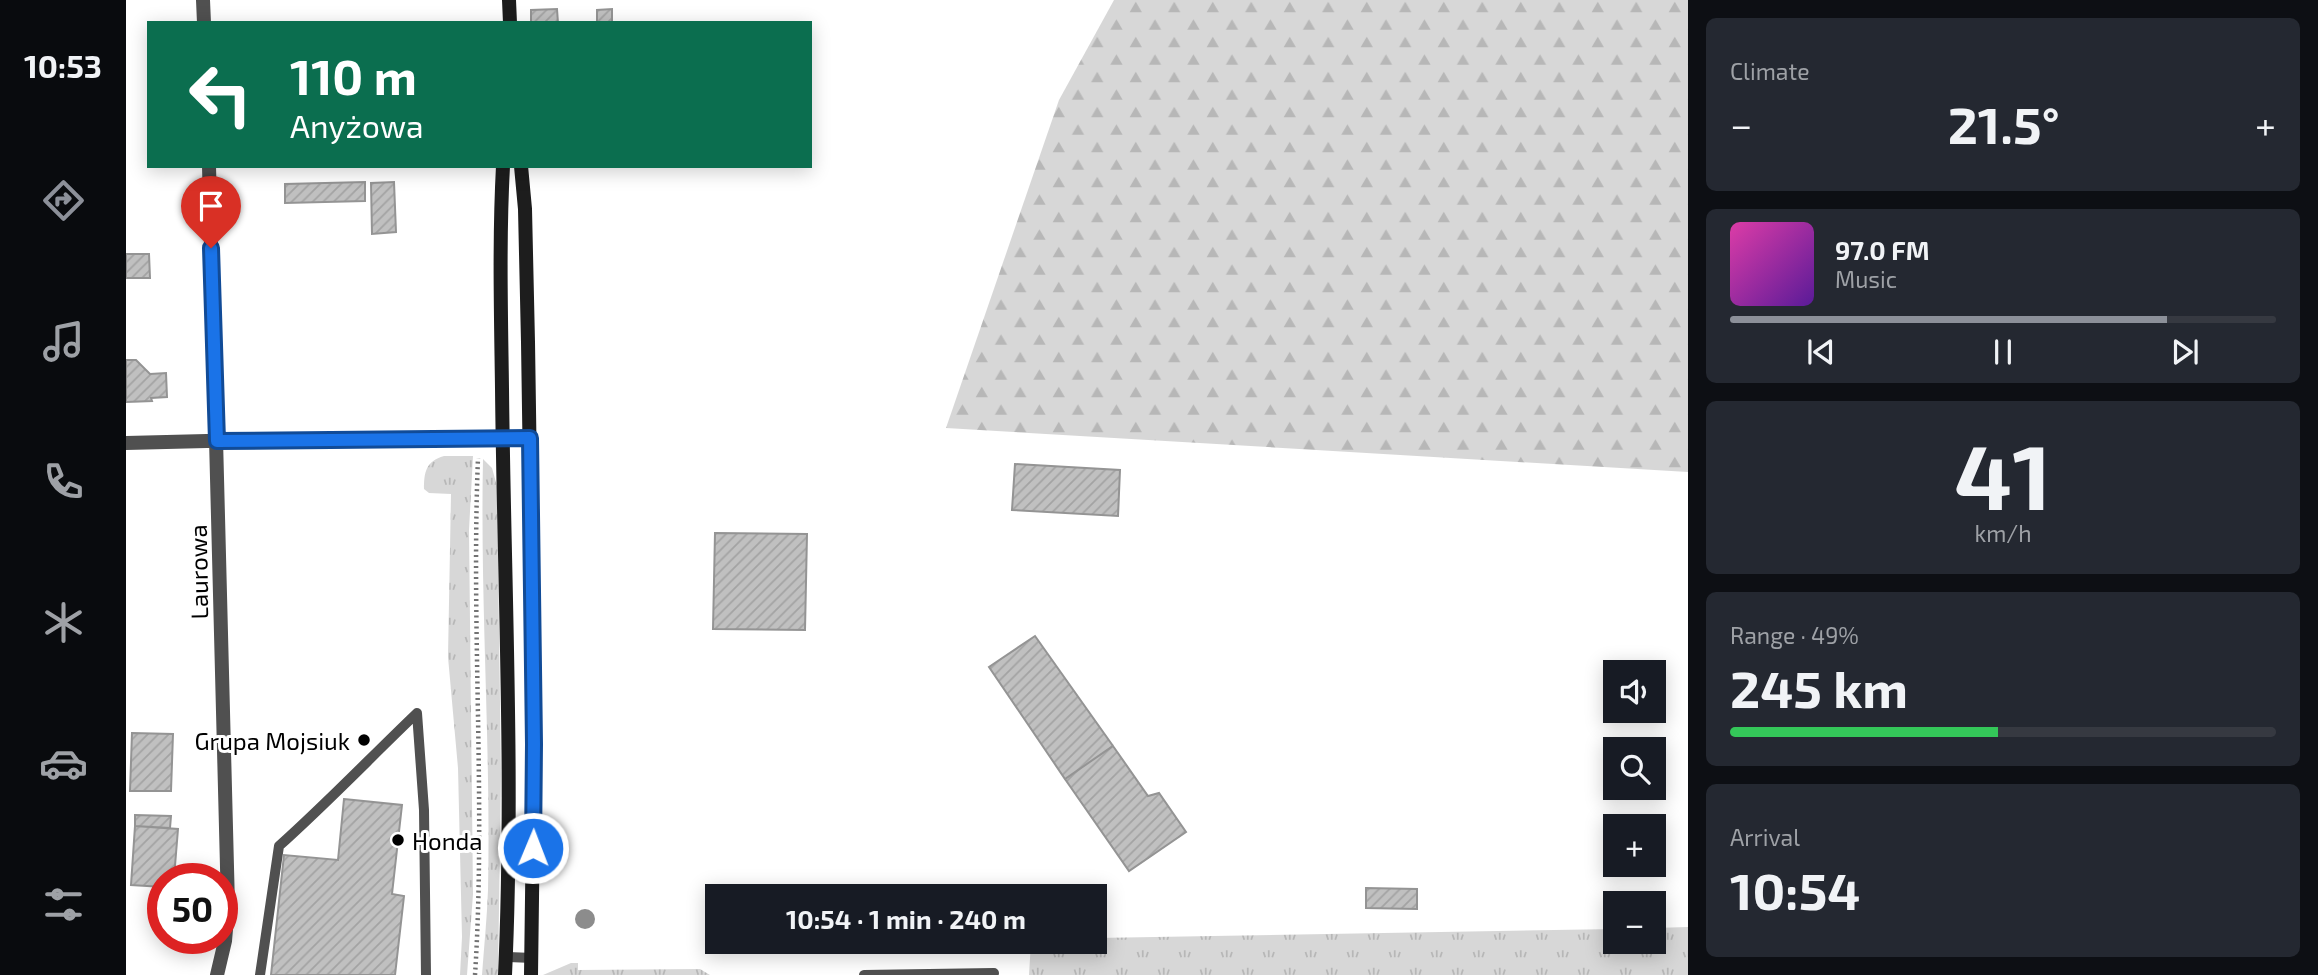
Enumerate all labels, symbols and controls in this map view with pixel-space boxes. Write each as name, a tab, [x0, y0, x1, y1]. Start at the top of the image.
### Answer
text: 10:53	[24, 46, 102, 84]
text: 110 m	[290, 46, 417, 105]
icon: left	[175, 49, 266, 140]
text: Climate	[1730, 57, 1810, 85]
text: 21.5°	[1948, 92, 2060, 154]
text: −	[1730, 101, 1752, 147]
text: +	[2255, 101, 2276, 147]
text: Anyżowa	[290, 106, 424, 144]
icon: directions	[39, 176, 88, 225]
pin	[181, 176, 241, 248]
icon: arrive	[192, 187, 230, 225]
text: 97.0 FM	[1835, 234, 1930, 265]
text: Music	[1835, 265, 1897, 293]
icon: music	[39, 317, 88, 366]
icon: previous	[1802, 333, 1840, 371]
icon: pause	[1984, 333, 2022, 371]
icon: next	[2166, 333, 2204, 371]
text: 41	[1954, 419, 2052, 528]
icon: phone	[39, 457, 88, 506]
text: km/h	[1974, 519, 2032, 547]
street label: Laurowa	[183, 524, 213, 620]
icon: climate	[39, 598, 88, 647]
text: Range · 49%	[1730, 621, 1859, 649]
text: 245 km	[1730, 656, 1908, 718]
map controls	[1603, 660, 1666, 954]
button: sound	[1603, 660, 1666, 723]
place label: Grupa Mojsiuk	[194, 726, 350, 755]
marker: Grupa Mojsiuk	[356, 732, 372, 748]
button: search	[1603, 737, 1666, 800]
icon: car	[39, 739, 88, 788]
position arrow	[496, 811, 570, 885]
button: +	[1603, 814, 1666, 877]
text: Arrival	[1730, 823, 1800, 851]
place label: Honda	[412, 826, 483, 855]
marker: Honda	[390, 832, 406, 848]
text: 10:54	[1730, 858, 1860, 920]
speed limit sign: 50	[147, 863, 238, 954]
icon: filters	[39, 880, 88, 929]
button: −	[1603, 891, 1666, 954]
text: 10:54 · 1 min · 240 m	[786, 903, 1026, 934]

